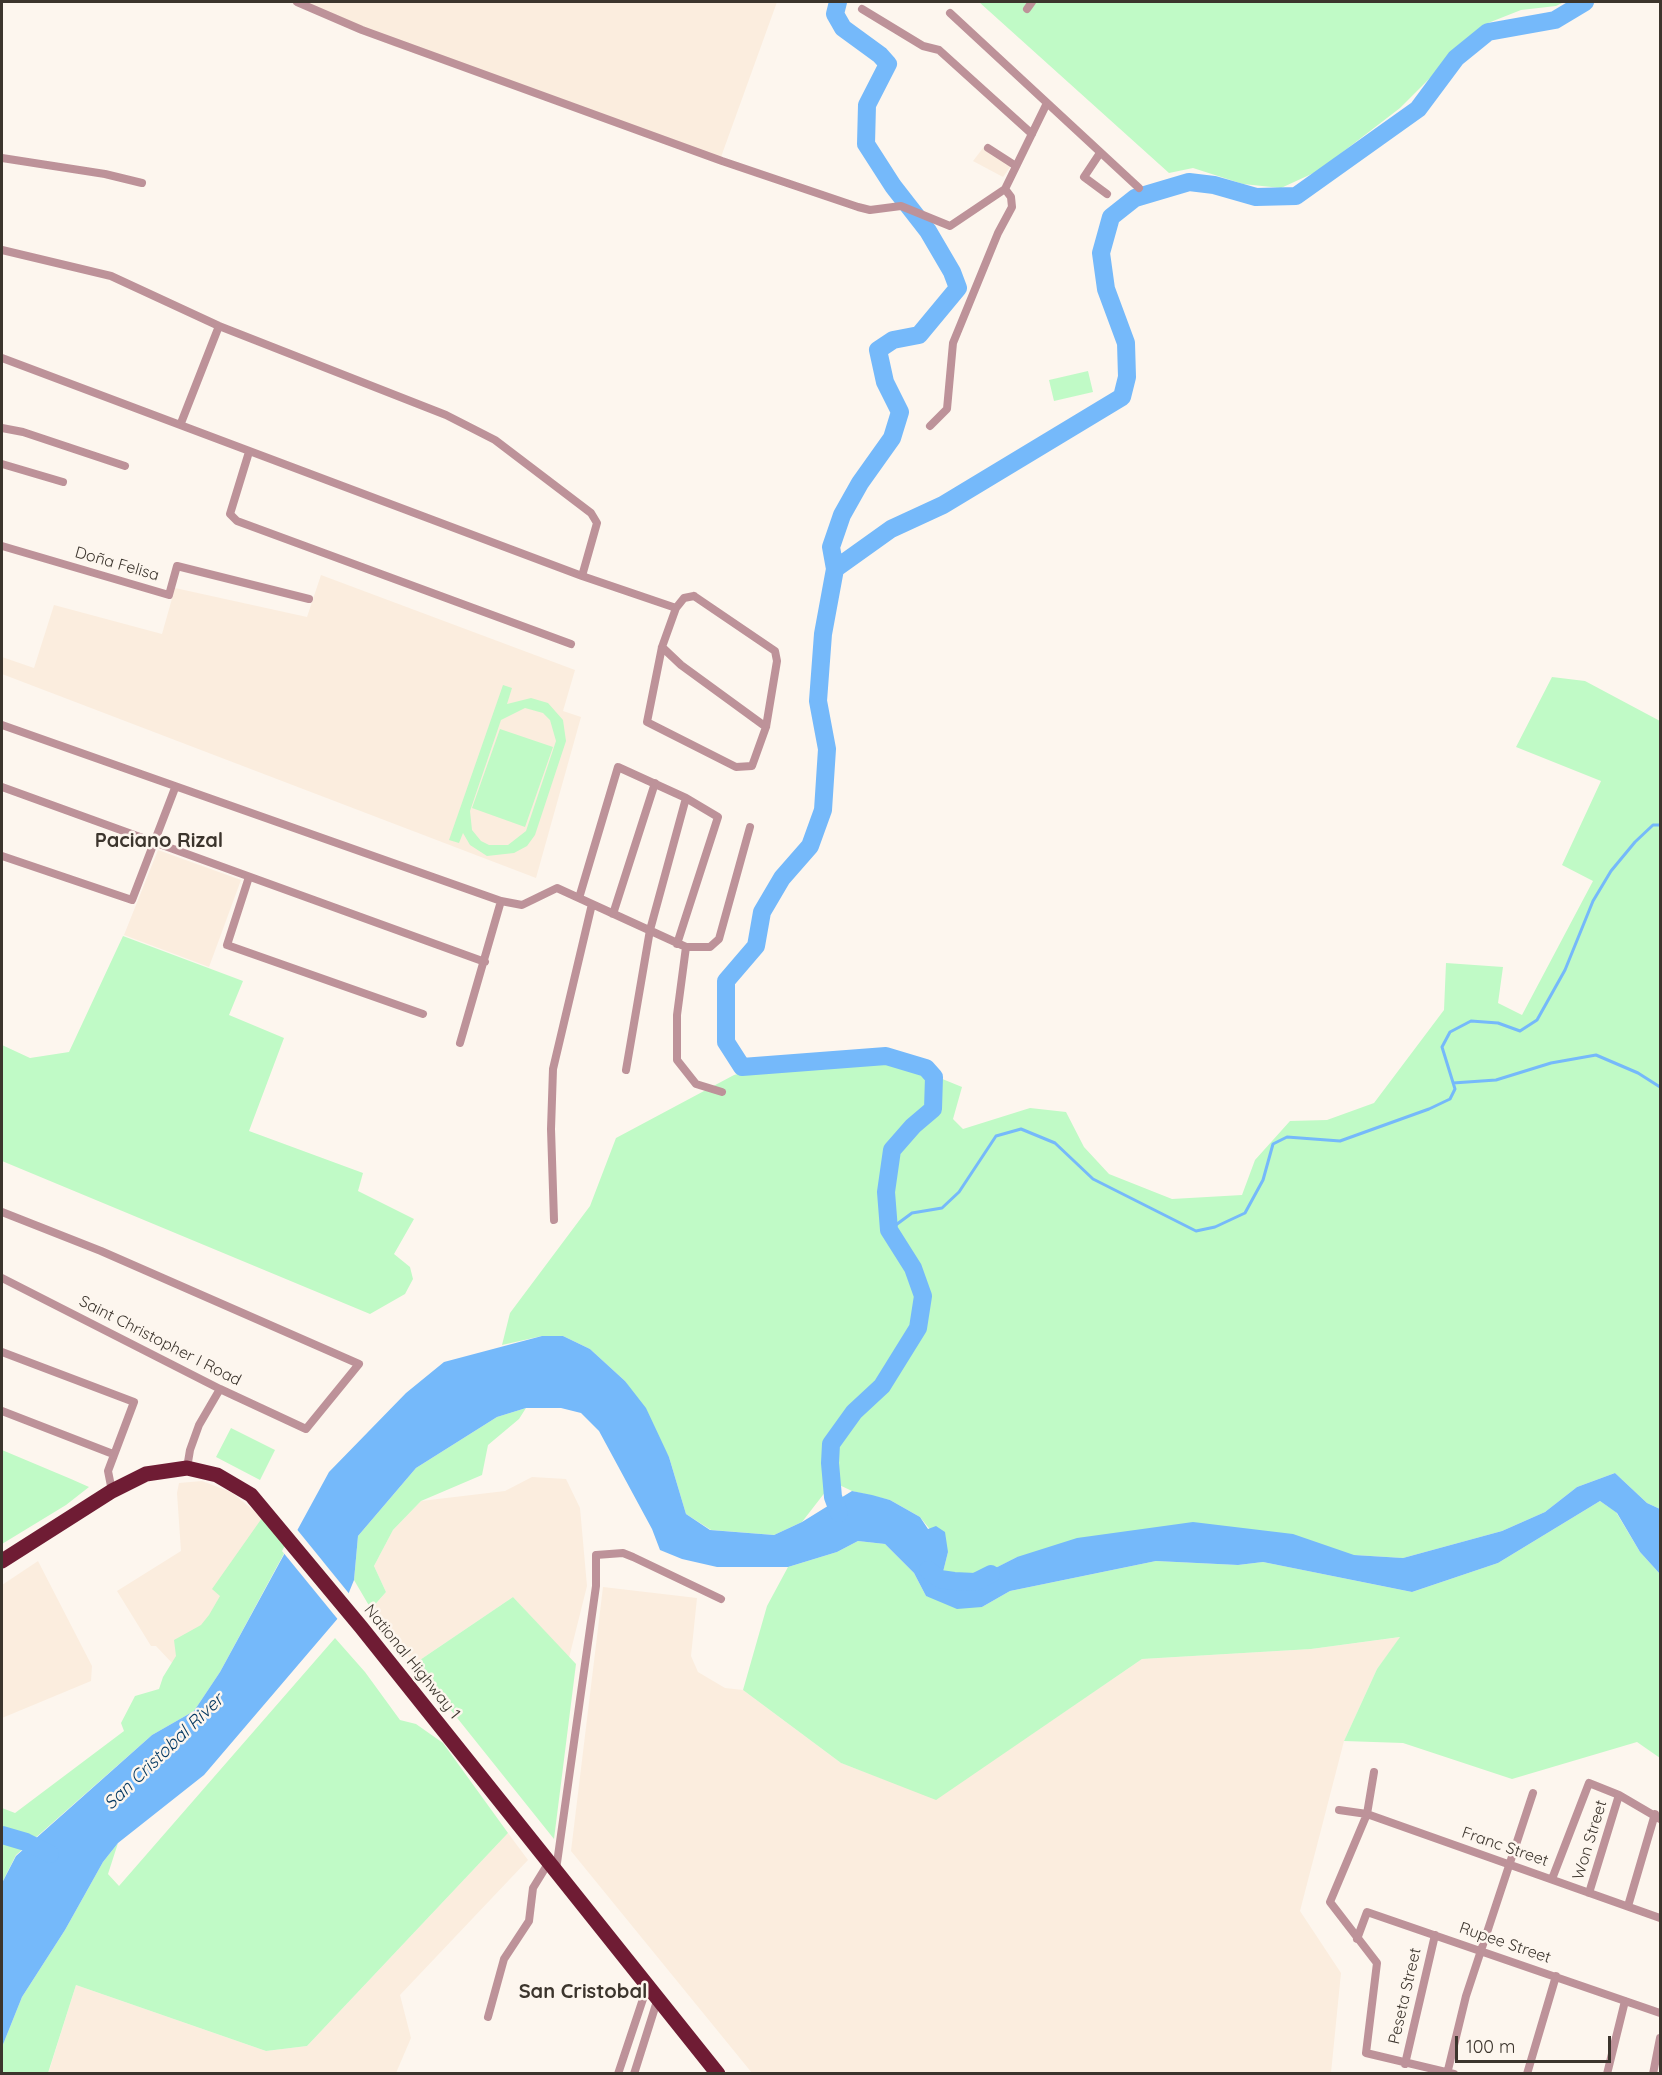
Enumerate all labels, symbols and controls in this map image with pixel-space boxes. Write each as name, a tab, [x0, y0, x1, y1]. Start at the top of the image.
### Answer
street label: Doña Felisa	[73, 543, 161, 585]
district label: Paciano Rizal	[95, 829, 223, 853]
street label: Saint Christopher I Road	[76, 1292, 244, 1390]
street label: National Highway 1	[360, 1601, 464, 1723]
water label: San Cristobal River	[100, 1690, 228, 1814]
street label: Won Street	[1569, 1798, 1611, 1882]
street label: Franc Street	[1459, 1823, 1551, 1871]
street label: Rupee Street	[1457, 1918, 1553, 1968]
street label: Peseta Street	[1385, 1946, 1425, 2046]
district label: San Cristobal	[519, 1980, 647, 2004]
scale bar	[1458, 2024, 1614, 2062]
text: 100 m	[1466, 2035, 1515, 2058]

